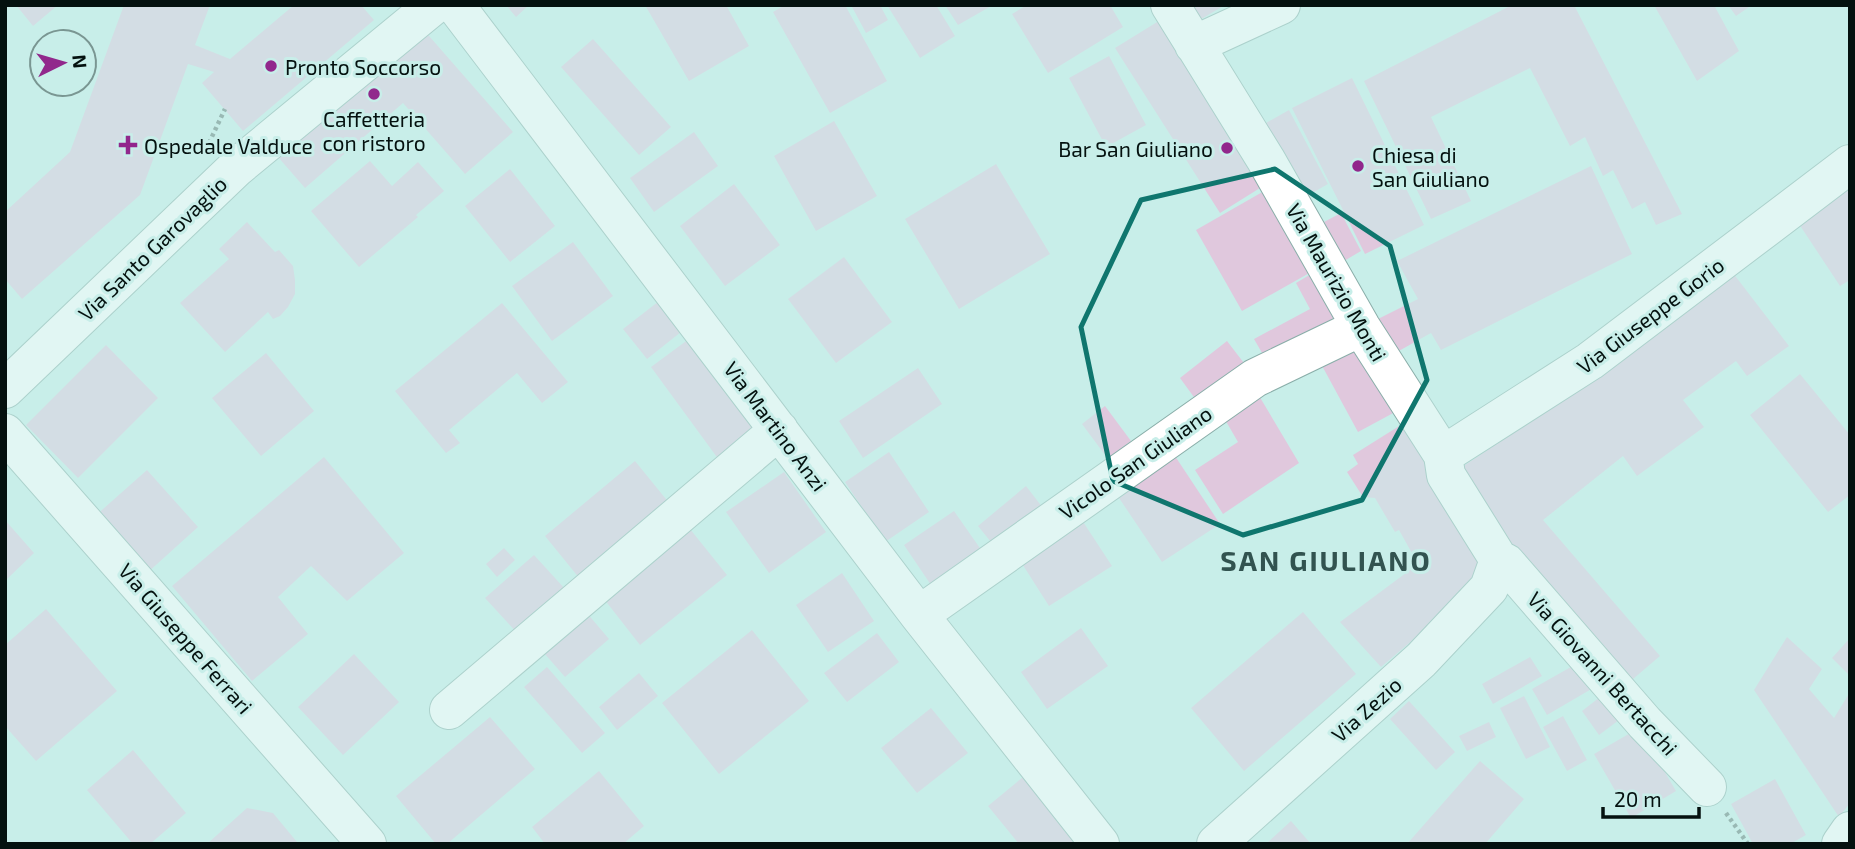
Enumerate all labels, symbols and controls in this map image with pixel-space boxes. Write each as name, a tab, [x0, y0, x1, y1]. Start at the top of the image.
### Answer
north arrow	[28, 28, 98, 98]
text: N	[68, 54, 92, 69]
place label: Pronto Soccorso	[285, 54, 441, 79]
marker: Pronto Soccorso	[263, 58, 279, 74]
marker: Caffetteria con ristoro	[366, 86, 382, 102]
place label: Caffetteria con ristoro	[322, 106, 426, 155]
place label: Ospedale Valduce	[144, 133, 313, 158]
marker: Ospedale Valduce	[118, 135, 138, 155]
place label: Bar San Giuliano	[1058, 136, 1213, 161]
marker: Bar San Giuliano	[1219, 140, 1235, 156]
place label: Chiesa di San Giuliano	[1372, 142, 1490, 191]
marker: Chiesa di San Giuliano	[1350, 158, 1366, 174]
street label: Via Santo Garovaglio	[73, 171, 231, 325]
street label: Via Maurizio Monti	[1282, 199, 1392, 365]
street label: Via Giuseppe Gorio	[1572, 252, 1728, 378]
street label: Via Martino Anzi	[719, 356, 833, 496]
street label: Vicolo San Giuliano	[1054, 400, 1216, 524]
district label: SAN GIULIANO	[1220, 543, 1432, 577]
street label: Via Giuseppe Ferrari	[114, 558, 258, 718]
street label: Via Giovanni Bertacchi	[1523, 586, 1683, 760]
street label: Via Zezio	[1326, 671, 1406, 747]
scale bar	[1603, 776, 1699, 820]
text: 20 m	[1614, 786, 1662, 811]

